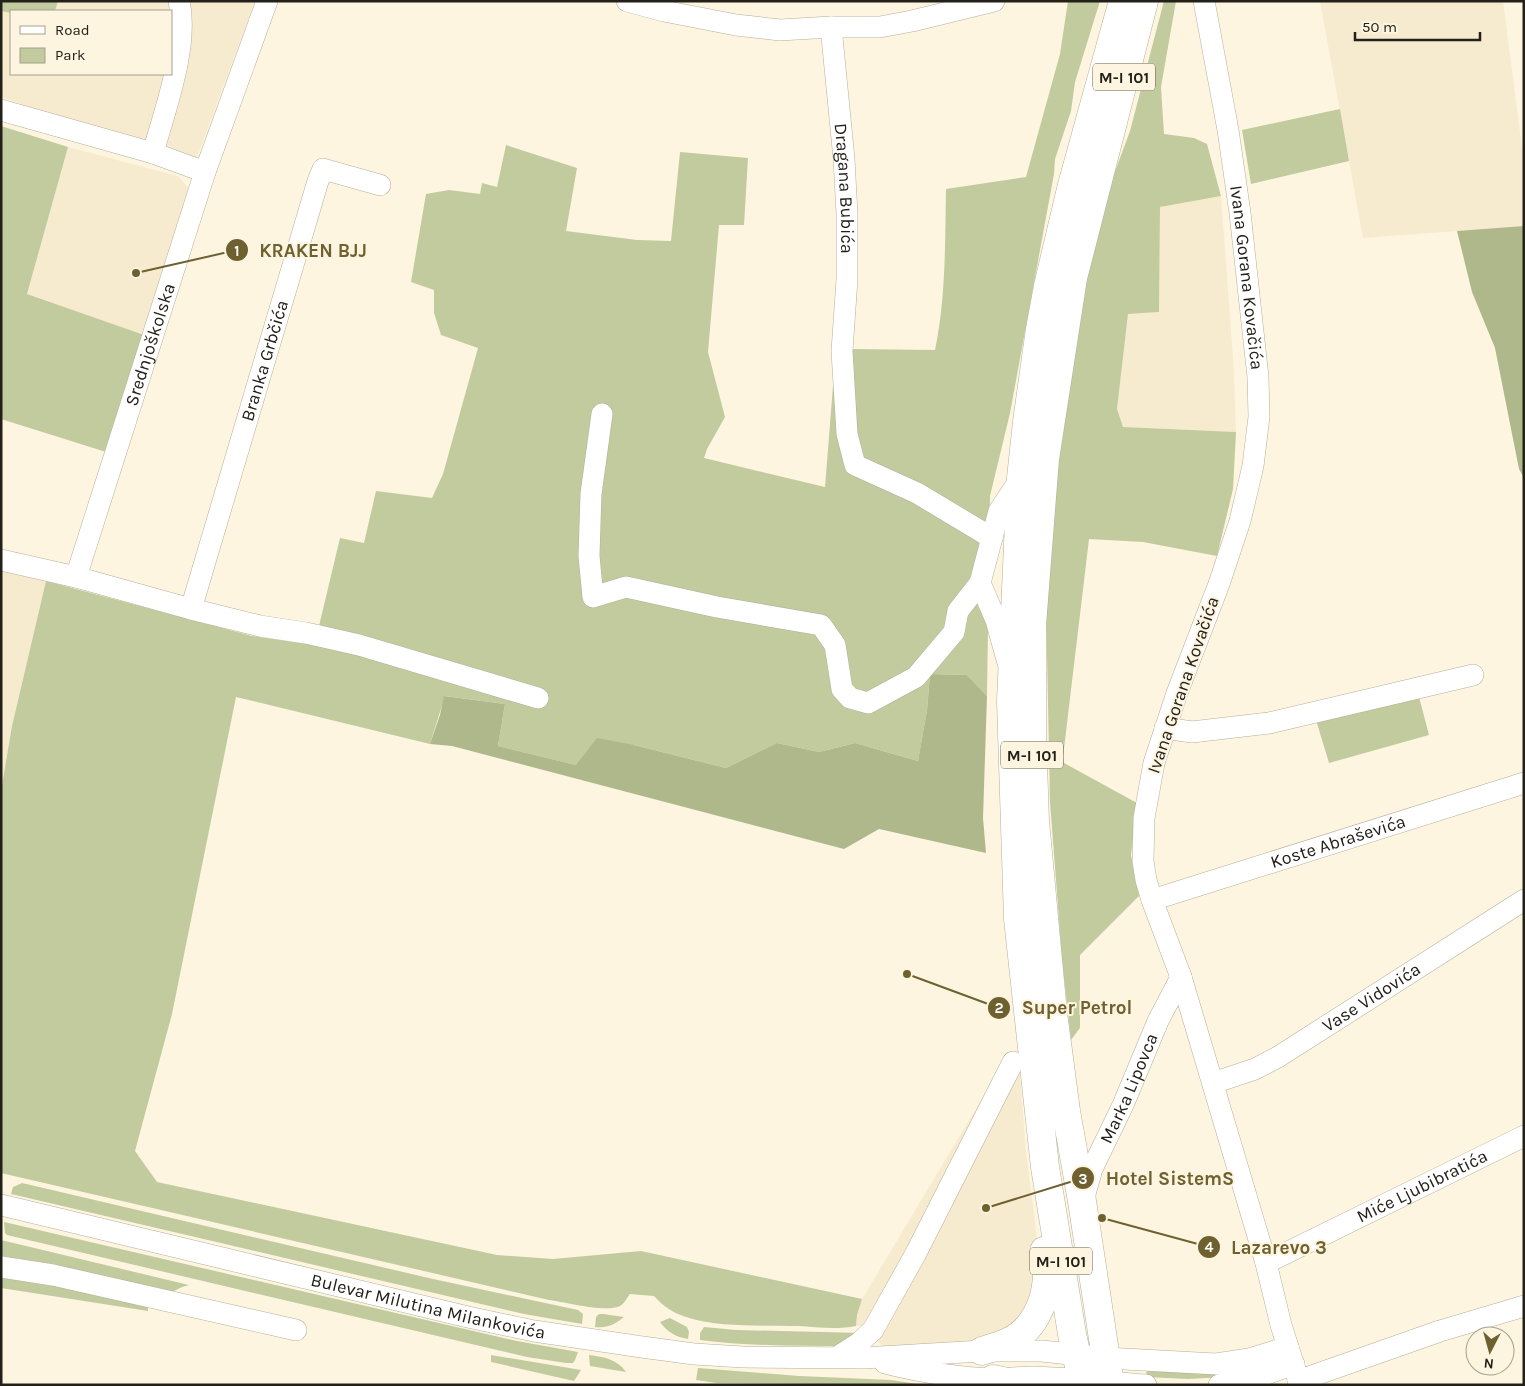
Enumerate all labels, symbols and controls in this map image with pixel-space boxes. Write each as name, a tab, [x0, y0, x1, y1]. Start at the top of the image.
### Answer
legend	[10, 10, 172, 75]
scale bar	[1355, 10, 1480, 42]
text: 50 m	[1362, 18, 1397, 36]
text: Road	[55, 21, 90, 39]
text: Park	[55, 46, 85, 64]
road number: M-I 101	[1093, 64, 1155, 90]
street label: Dragana Bubića	[830, 122, 858, 254]
street label: Ivana Gorana Kovačića	[1225, 184, 1268, 371]
callout: KRAKEN BJJ	[224, 233, 377, 267]
text: KRAKEN BJJ	[259, 240, 367, 262]
text: 1	[234, 242, 240, 260]
street label: Srednjoškolska	[120, 280, 180, 409]
street label: Branka Grbčića	[236, 297, 293, 424]
street label: Ivana Gorana Kovačića	[1142, 594, 1224, 776]
road number: M-I 101	[1001, 742, 1063, 768]
street label: Koste Abraševića	[1268, 810, 1408, 873]
street label: Vase Vidovića	[1318, 958, 1425, 1037]
callout: Super Petrol	[986, 991, 1142, 1025]
text: Super Petrol	[1022, 997, 1132, 1019]
text: 2	[994, 999, 1004, 1017]
street label: Marka Lipovca	[1095, 1030, 1163, 1147]
street label: Miće Ljubibratića	[1353, 1145, 1491, 1228]
callout: Hotel SistemS	[1071, 1161, 1244, 1195]
text: Hotel SistemS	[1106, 1168, 1234, 1190]
text: 3	[1078, 1170, 1088, 1188]
callout: Lazarevo 3	[1197, 1230, 1337, 1264]
text: Lazarevo 3	[1231, 1237, 1327, 1259]
text: 4	[1205, 1238, 1214, 1256]
road number: M-I 101	[1030, 1248, 1092, 1274]
street label: Bulevar Milutina Milankovića	[309, 1269, 547, 1344]
north arrow	[1465, 1326, 1515, 1376]
text: N	[1483, 1354, 1495, 1372]

